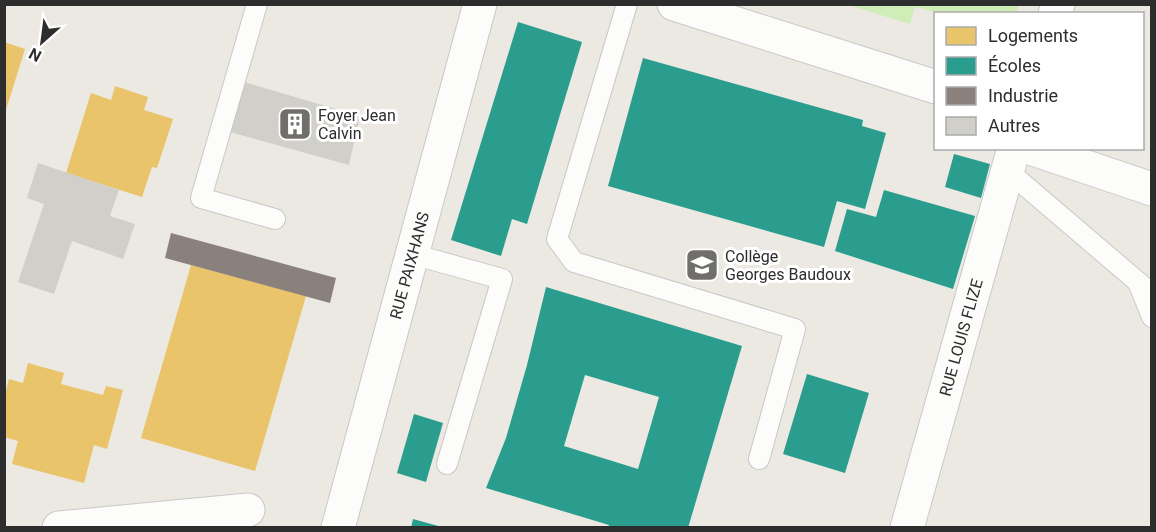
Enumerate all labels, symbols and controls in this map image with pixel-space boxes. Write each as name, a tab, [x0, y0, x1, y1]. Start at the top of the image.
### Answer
north arrow	[12, 12, 72, 72]
legend	[934, 12, 1144, 150]
text: Logements	[988, 25, 1078, 46]
text: N	[26, 44, 45, 66]
text: Écoles	[988, 55, 1041, 76]
text: Industrie	[988, 85, 1058, 106]
building icon: Foyer Jean Calvin	[277, 106, 313, 142]
place label: Foyer Jean Calvin	[318, 106, 396, 143]
text: Autres	[988, 115, 1040, 136]
street label: RUE PAIXHANS	[386, 210, 433, 321]
school or university icon: Collège Georges Baudoux	[684, 247, 720, 283]
place label: Collège Georges Baudoux	[725, 247, 851, 284]
street label: RUE LOUIS FLIZE	[936, 277, 987, 398]

